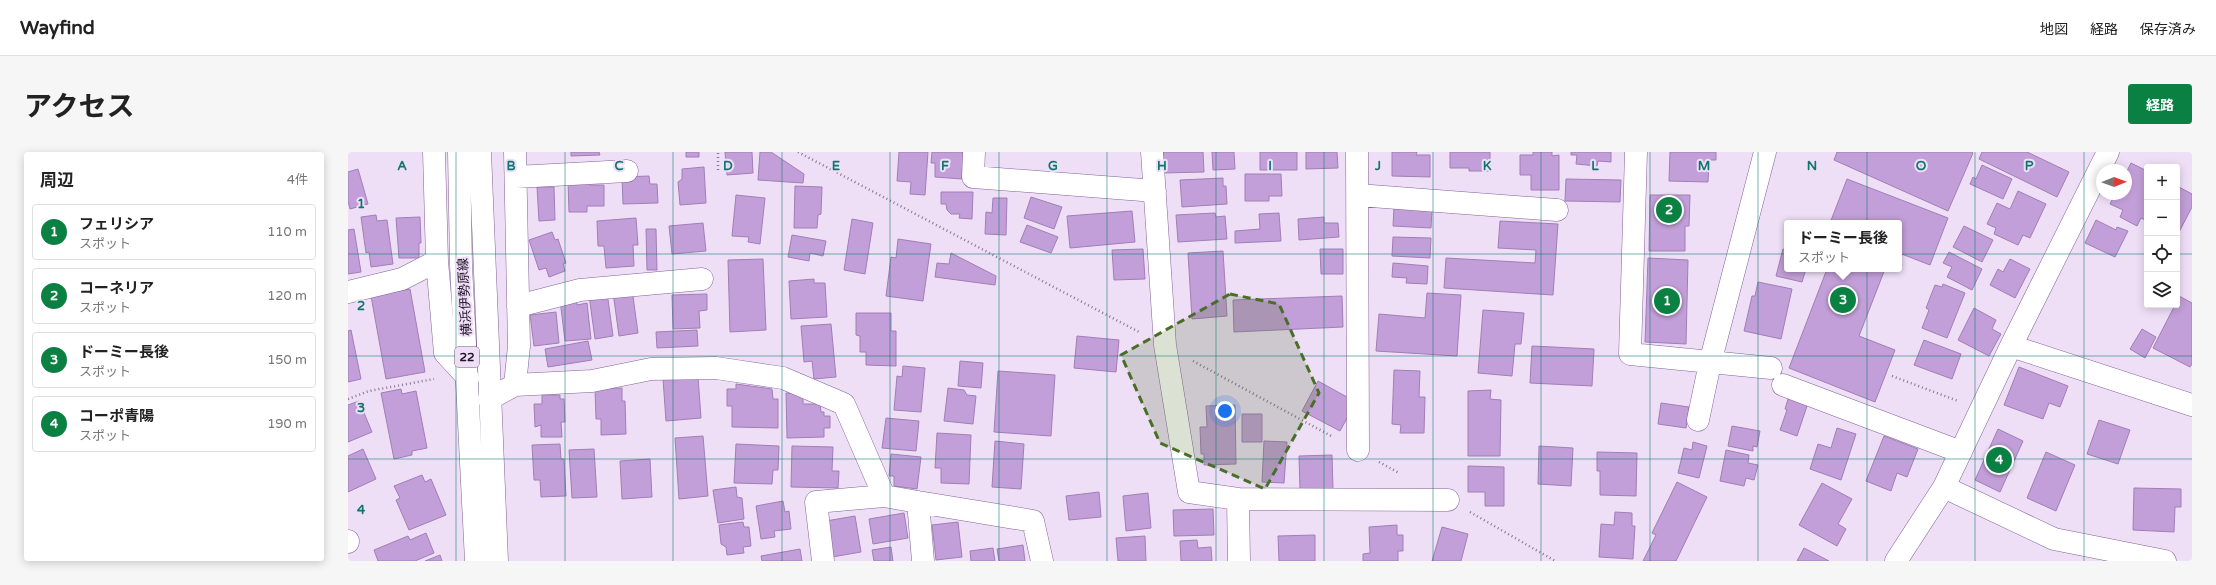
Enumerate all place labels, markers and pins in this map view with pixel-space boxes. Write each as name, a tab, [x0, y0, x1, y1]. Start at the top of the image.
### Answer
pin: 2	[1656, 195, 1682, 225]
pin: 3	[1830, 285, 1856, 315]
pin: 1	[1654, 286, 1680, 316]
pin: 4	[1986, 445, 2012, 475]

